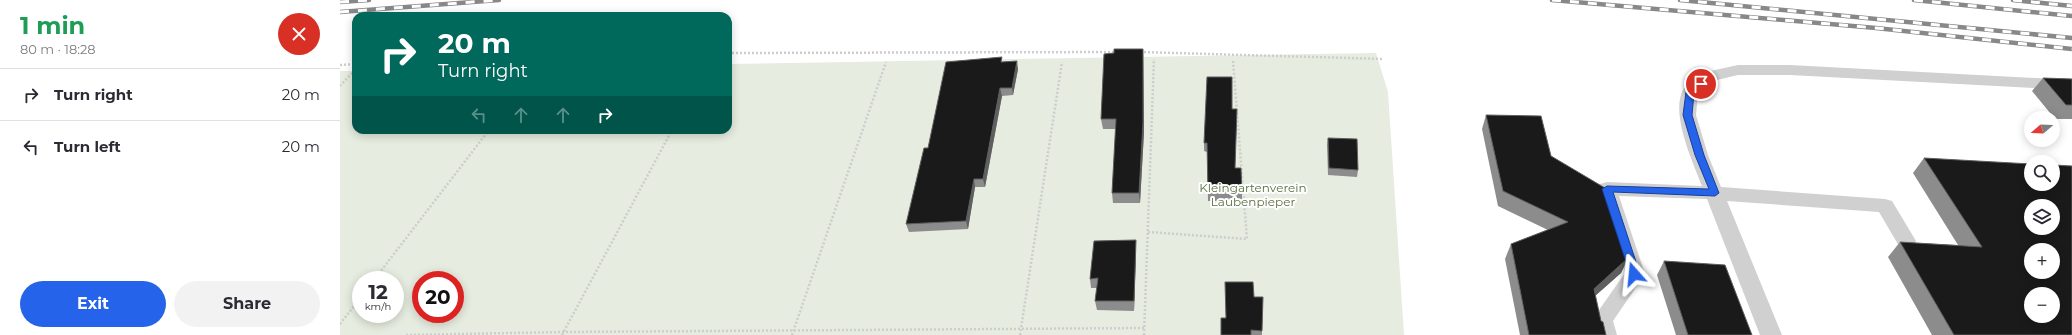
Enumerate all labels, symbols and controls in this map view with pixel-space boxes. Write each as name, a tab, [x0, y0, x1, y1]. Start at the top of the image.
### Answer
text: 1 min	[20, 11, 85, 40]
button: close	[278, 13, 320, 55]
text: 20 m	[438, 26, 511, 60]
icon: right	[372, 28, 424, 80]
text: 80 m · 18:28	[20, 41, 96, 57]
text: Turn right	[438, 60, 528, 82]
pin	[1684, 67, 1718, 101]
icon: arrive	[1690, 73, 1712, 95]
icon: right	[20, 84, 42, 106]
text: Turn right	[54, 85, 133, 104]
text: 20 m	[282, 85, 320, 104]
icon: left	[468, 104, 490, 126]
icon: ahead	[510, 104, 532, 126]
icon: ahead	[552, 104, 574, 126]
icon: right	[594, 104, 616, 126]
north arrow	[2024, 111, 2060, 147]
map controls	[2024, 111, 2060, 323]
icon: left	[20, 136, 42, 158]
text: Turn left	[54, 137, 121, 156]
text: 20 m	[282, 137, 320, 156]
button: search	[2024, 155, 2060, 191]
park label: Kleingartenverein Laubenpieper	[1199, 180, 1307, 209]
button: layers	[2024, 199, 2060, 235]
button: +	[2024, 243, 2060, 279]
position arrow	[1613, 253, 1655, 295]
speed limit sign: 20	[412, 271, 464, 323]
text: 12	[368, 280, 388, 304]
button: Exit	[20, 281, 166, 327]
button: Share	[174, 281, 320, 327]
button: −	[2024, 287, 2060, 323]
text: km/h	[365, 300, 391, 313]

